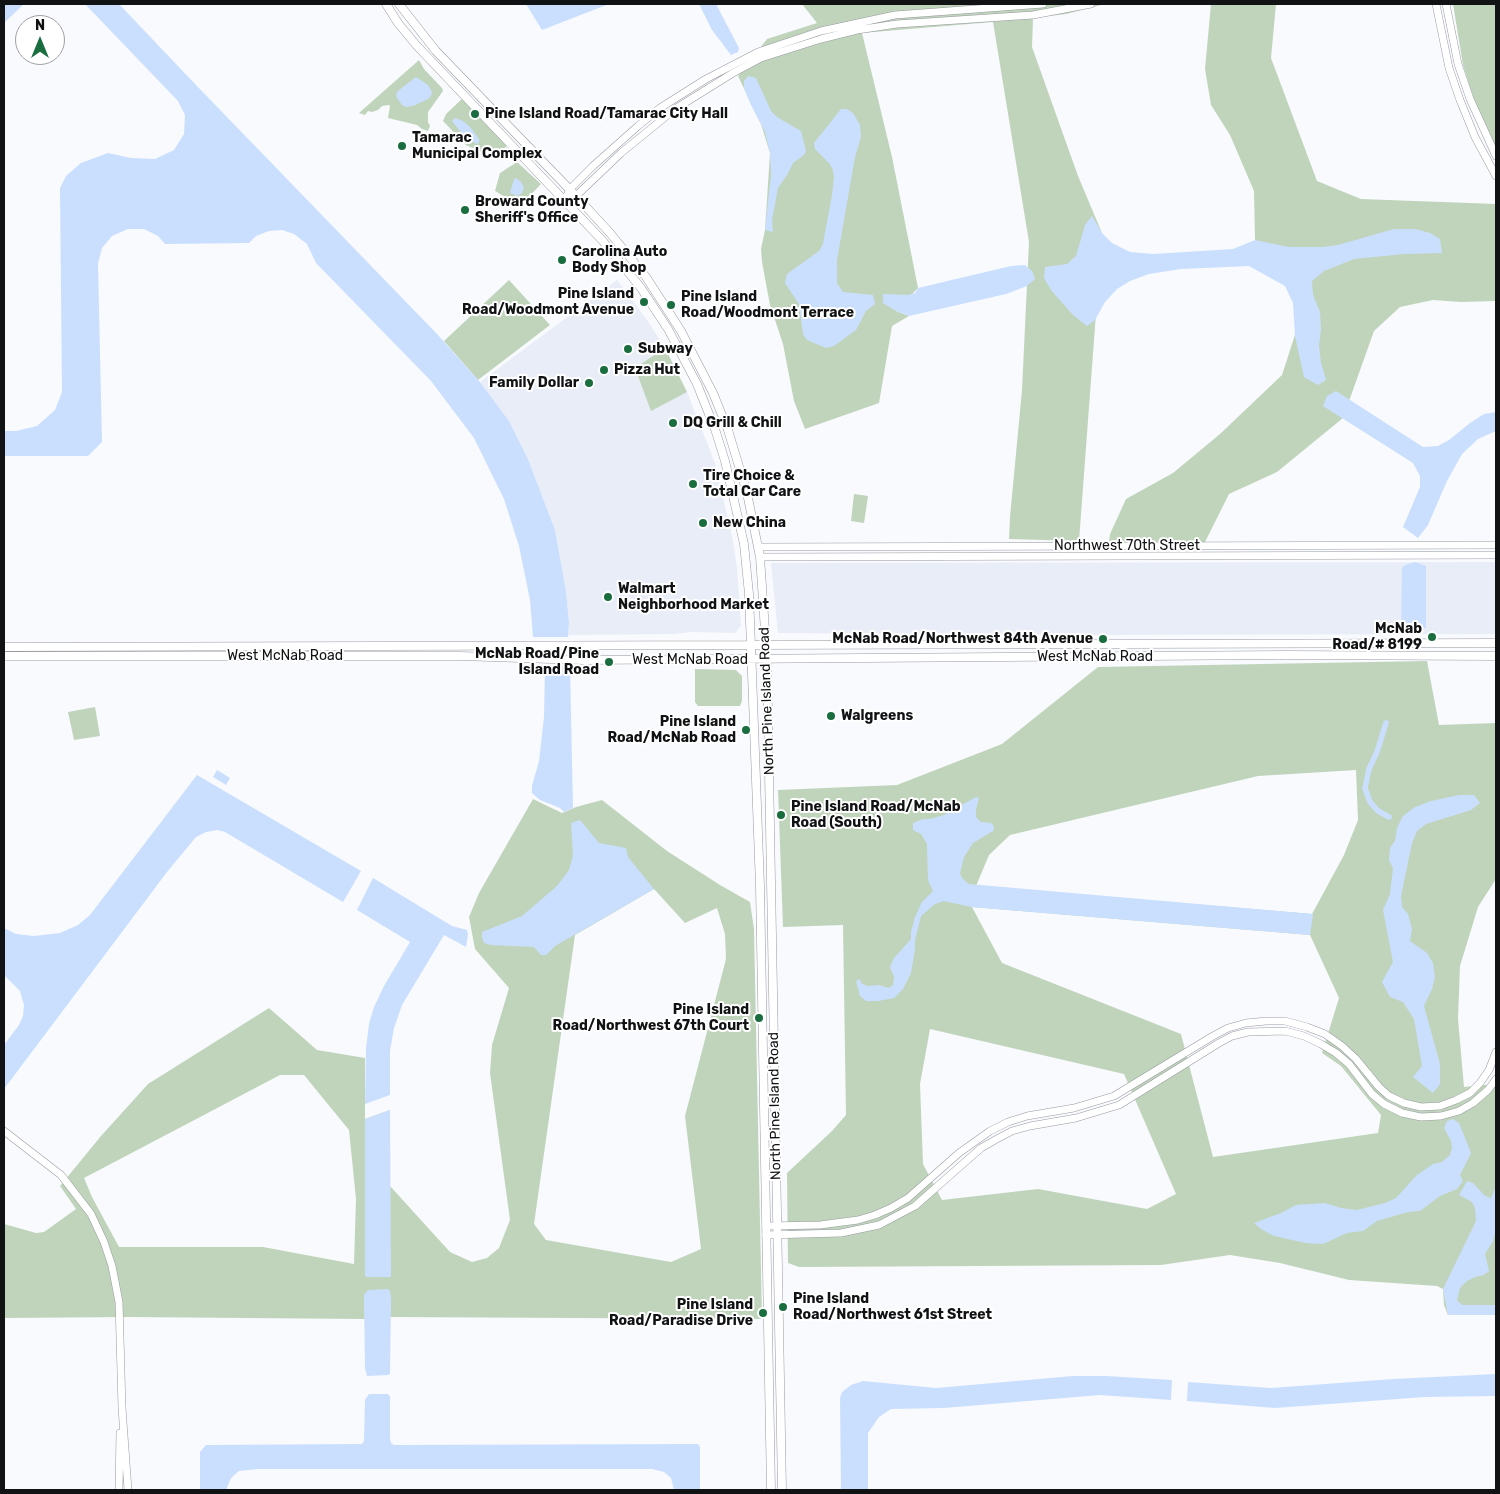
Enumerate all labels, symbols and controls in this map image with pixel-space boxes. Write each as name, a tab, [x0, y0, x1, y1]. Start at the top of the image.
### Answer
north arrow	[15, 15, 65, 65]
text: N	[35, 17, 45, 34]
place label: Pine Island Road/Tamarac City Hall	[485, 106, 728, 122]
marker: Pine Island Road/Tamarac City Hall	[469, 108, 481, 120]
place label: Tamarac Municipal Complex	[412, 130, 542, 162]
marker: Tamarac Municipal Complex	[396, 140, 408, 152]
place label: Broward County Sheriff's Office	[475, 194, 589, 226]
marker: Broward County Sheriff's Office	[459, 204, 471, 216]
place label: Carolina Auto Body Shop	[572, 244, 667, 276]
marker: Carolina Auto Body Shop	[556, 254, 568, 266]
place label: Pine Island Road/Woodmont Avenue	[462, 286, 634, 318]
place label: Pine Island Road/Woodmont Terrace	[681, 289, 854, 322]
marker: Pine Island Road/Woodmont Avenue	[638, 296, 650, 308]
marker: Pine Island Road/Woodmont Terrace	[665, 299, 677, 311]
place label: Subway	[638, 341, 693, 357]
marker: Subway	[622, 343, 634, 355]
place label: Pizza Hut	[614, 362, 680, 378]
marker: Pizza Hut	[598, 364, 610, 376]
place label: Family Dollar	[489, 375, 579, 391]
marker: Family Dollar	[583, 377, 595, 389]
place label: DQ Grill & Chill	[683, 415, 782, 431]
marker: DQ Grill & Chill	[667, 417, 679, 429]
place label: Tire Choice & Total Car Care	[703, 468, 801, 501]
marker: Tire Choice & Total Car Care	[687, 478, 699, 490]
place label: New China	[713, 515, 786, 531]
marker: New China	[697, 517, 709, 529]
street label: Northwest 70th Street	[1054, 538, 1200, 554]
place label: Walmart Neighborhood Market	[618, 581, 769, 614]
marker: Walmart Neighborhood Market	[602, 591, 614, 603]
place label: McNab Road/# 8199	[1332, 621, 1422, 654]
street label: North Pine Island Road	[756, 627, 778, 775]
place label: McNab Road/Northwest 84th Avenue	[832, 631, 1093, 647]
marker: McNab Road/# 8199	[1426, 631, 1438, 643]
marker: McNab Road/Northwest 84th Avenue	[1097, 633, 1109, 645]
place label: McNab Road/Pine Island Road	[475, 646, 599, 679]
street label: West McNab Road	[227, 648, 343, 664]
street label: West McNab Road	[1037, 649, 1153, 665]
street label: West McNab Road	[632, 652, 748, 668]
marker: McNab Road/Pine Island Road	[603, 656, 615, 668]
place label: Walgreens	[841, 708, 913, 724]
marker: Walgreens	[825, 710, 837, 722]
place label: Pine Island Road/McNab Road	[607, 714, 736, 746]
marker: Pine Island Road/McNab Road	[740, 724, 752, 736]
place label: Pine Island Road/McNab Road (South)	[791, 799, 960, 832]
marker: Pine Island Road/McNab Road (South)	[775, 809, 787, 821]
place label: Pine Island Road/Northwest 67th Court	[553, 1002, 749, 1034]
marker: Pine Island Road/Northwest 67th Court	[753, 1012, 765, 1024]
street label: North Pine Island Road	[765, 1032, 785, 1180]
place label: Pine Island Road/Northwest 61st Street	[793, 1291, 992, 1324]
place label: Pine Island Road/Paradise Drive	[609, 1297, 753, 1330]
marker: Pine Island Road/Northwest 61st Street	[777, 1301, 789, 1313]
marker: Pine Island Road/Paradise Drive	[757, 1307, 769, 1319]

